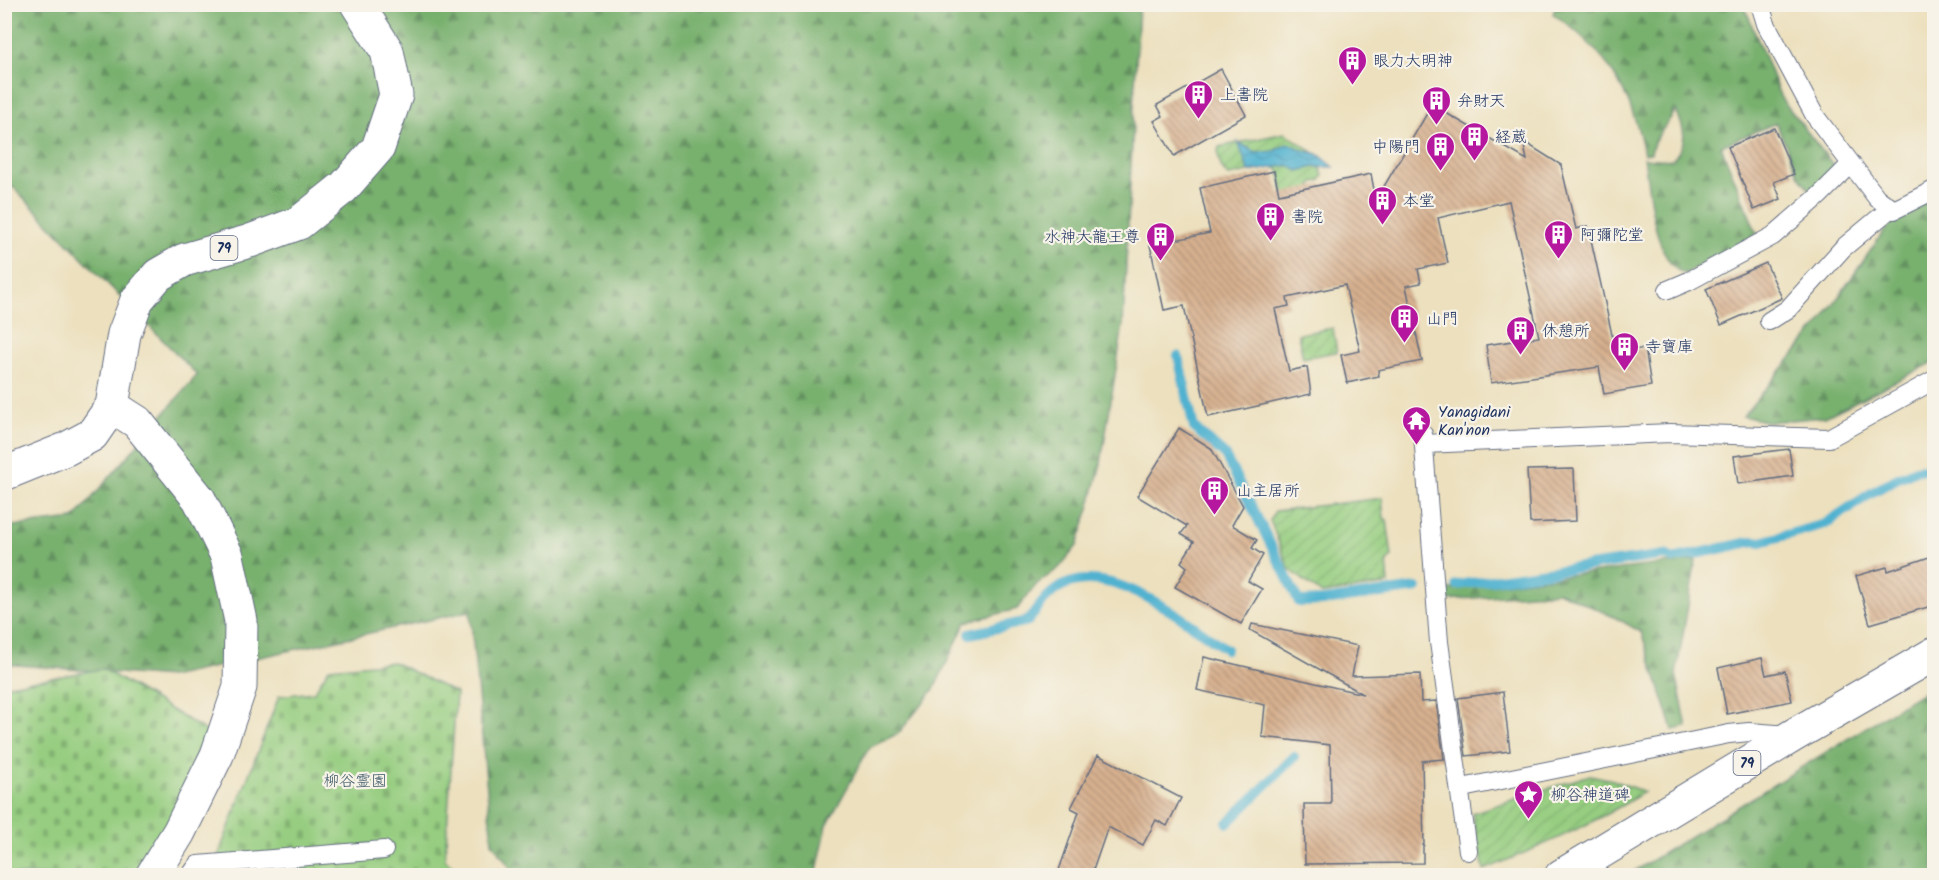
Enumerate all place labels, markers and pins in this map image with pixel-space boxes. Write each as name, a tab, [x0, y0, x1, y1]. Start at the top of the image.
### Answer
building icon: 眼力大明神	[1336, 44, 1368, 86]
place label: 眼力大明神	[1373, 49, 1453, 74]
building icon: 上書院	[1183, 78, 1215, 120]
place label: 上書院	[1220, 83, 1268, 108]
building icon: 弁財天	[1420, 84, 1452, 126]
place label: 弁財天	[1457, 89, 1505, 114]
building icon: 経蔵	[1458, 120, 1490, 162]
place label: 経蔵	[1495, 125, 1527, 150]
building icon: 中陽門	[1425, 130, 1457, 172]
place label: 中陽門	[1372, 135, 1420, 160]
building icon: 本堂	[1366, 184, 1398, 226]
place label: 本堂	[1403, 189, 1435, 214]
building icon: 書院	[1254, 200, 1286, 242]
place label: 書院	[1291, 205, 1323, 230]
building icon: 阿彌陀堂	[1543, 218, 1575, 260]
building icon: 水神大龍王尊	[1145, 220, 1177, 262]
place label: 阿彌陀堂	[1580, 223, 1644, 248]
place label: 水神大龍王尊	[1044, 225, 1140, 250]
building icon: 山門	[1389, 302, 1421, 344]
place label: 山門	[1426, 307, 1458, 332]
building icon: 休憩所	[1505, 314, 1537, 356]
place label: 休憩所	[1542, 319, 1590, 344]
building icon: 寺寶庫	[1608, 330, 1640, 372]
place label: 寺寶庫	[1645, 335, 1693, 360]
place label: Yanagidani Kan'non	[1438, 400, 1511, 443]
temple icon: Yanagidani Kan'non	[1401, 404, 1433, 446]
building icon: 山主居所	[1199, 474, 1231, 516]
place label: 山主居所	[1236, 479, 1300, 504]
place icon: 柳谷神道碑	[1513, 778, 1545, 820]
place label: 柳谷神道碑	[1550, 783, 1630, 808]

